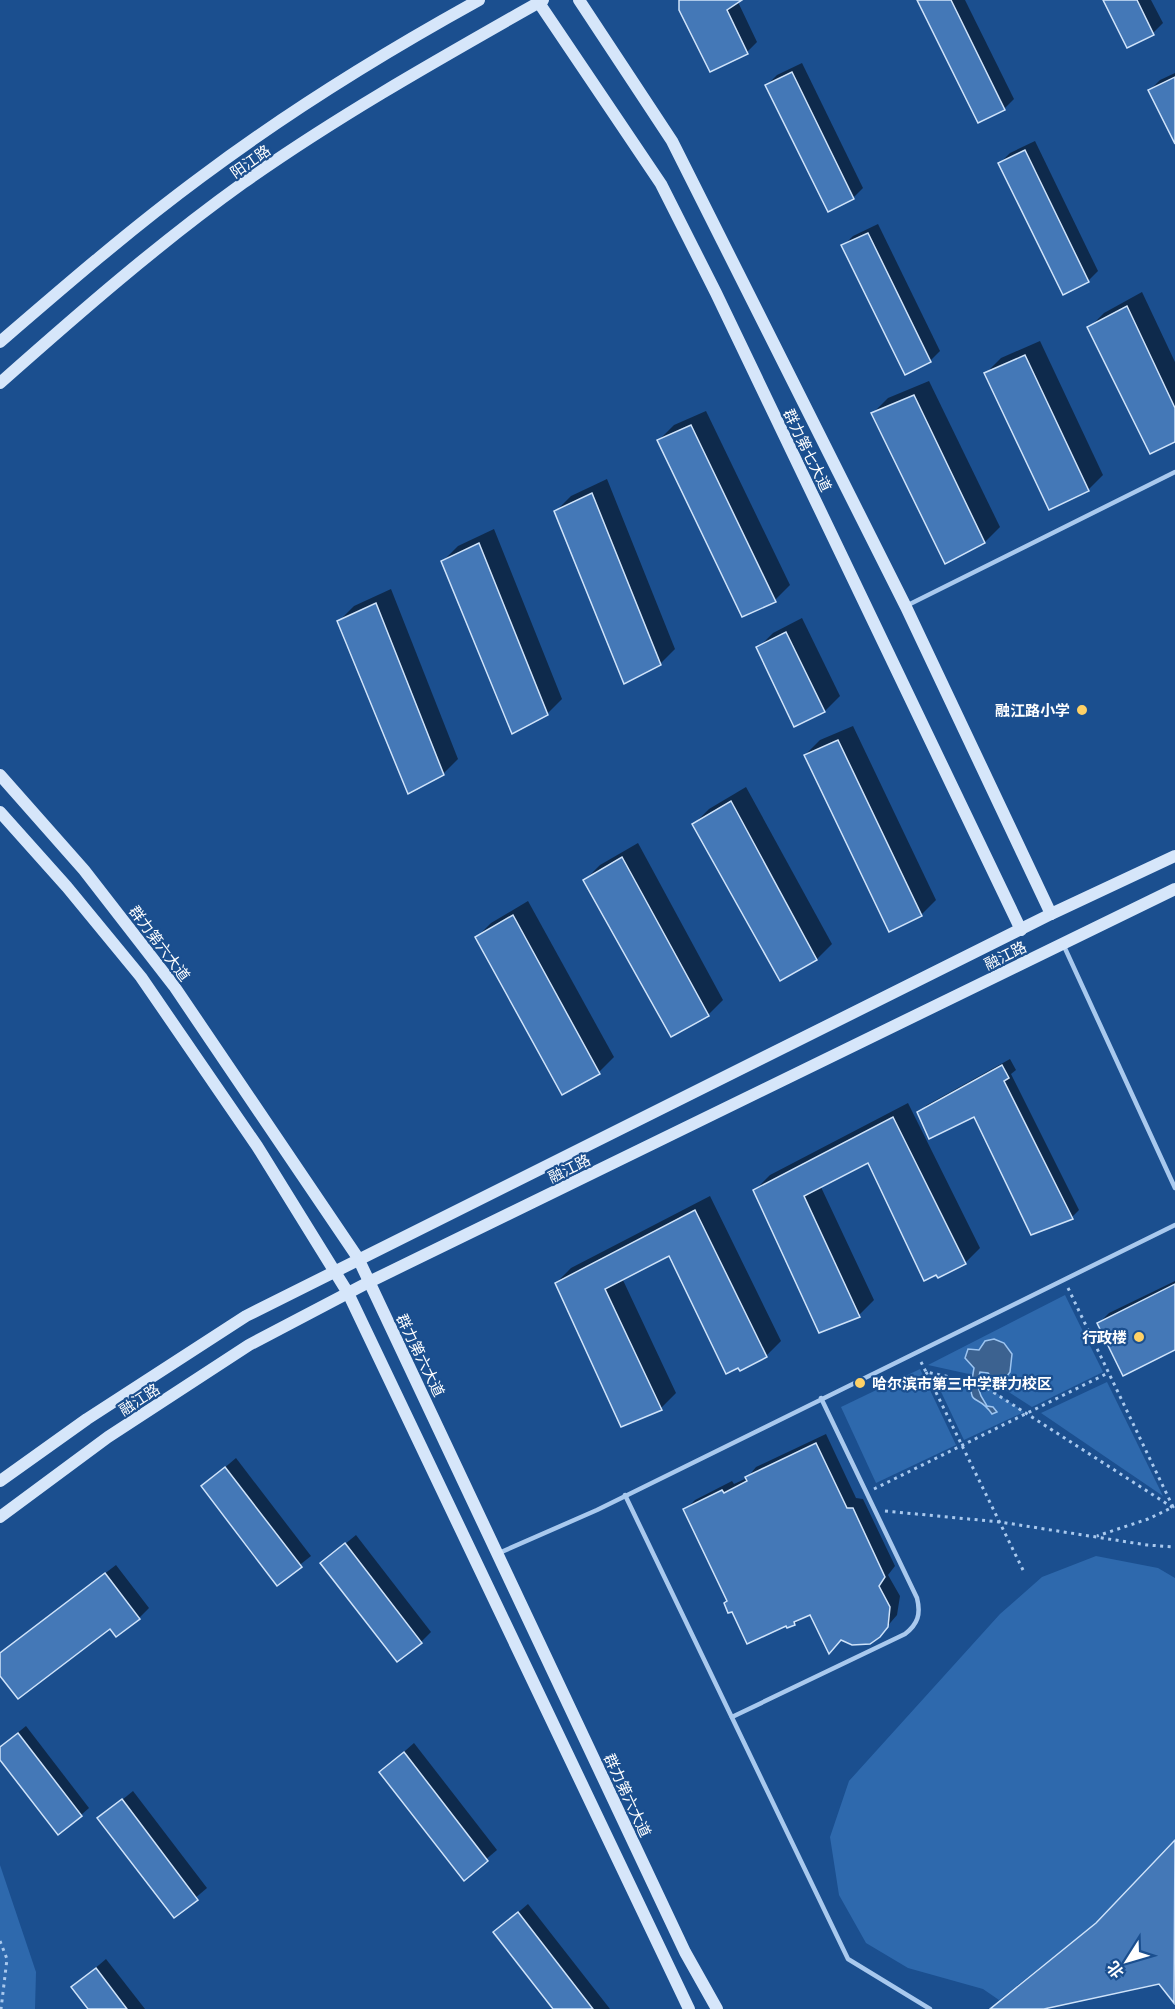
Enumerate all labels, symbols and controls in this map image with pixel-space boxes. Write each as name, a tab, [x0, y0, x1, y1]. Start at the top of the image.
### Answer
street label: 阳江路	[226, 141, 274, 181]
street label: 群力第七大道	[780, 406, 836, 494]
place label: 融江路小学	[995, 701, 1070, 719]
marker: 融江路小学	[1075, 703, 1089, 717]
street label: 群力第六大道	[126, 902, 194, 984]
street label: 融江路	[981, 937, 1029, 973]
street label: 融江路	[545, 1150, 593, 1186]
street label: 群力第六大道	[393, 1311, 449, 1399]
place label: 行政楼	[1082, 1328, 1127, 1346]
marker: 行政楼	[1132, 1330, 1146, 1344]
place label: 哈尔滨市第三中学群力校区	[872, 1374, 1052, 1392]
marker: 哈尔滨市第三中学群力校区	[853, 1376, 867, 1390]
street label: 融江路	[115, 1379, 163, 1419]
street label: 群力第六大道	[601, 1750, 655, 1840]
north arrow	[1097, 1931, 1157, 1991]
text: 北	[1102, 1958, 1127, 1982]

